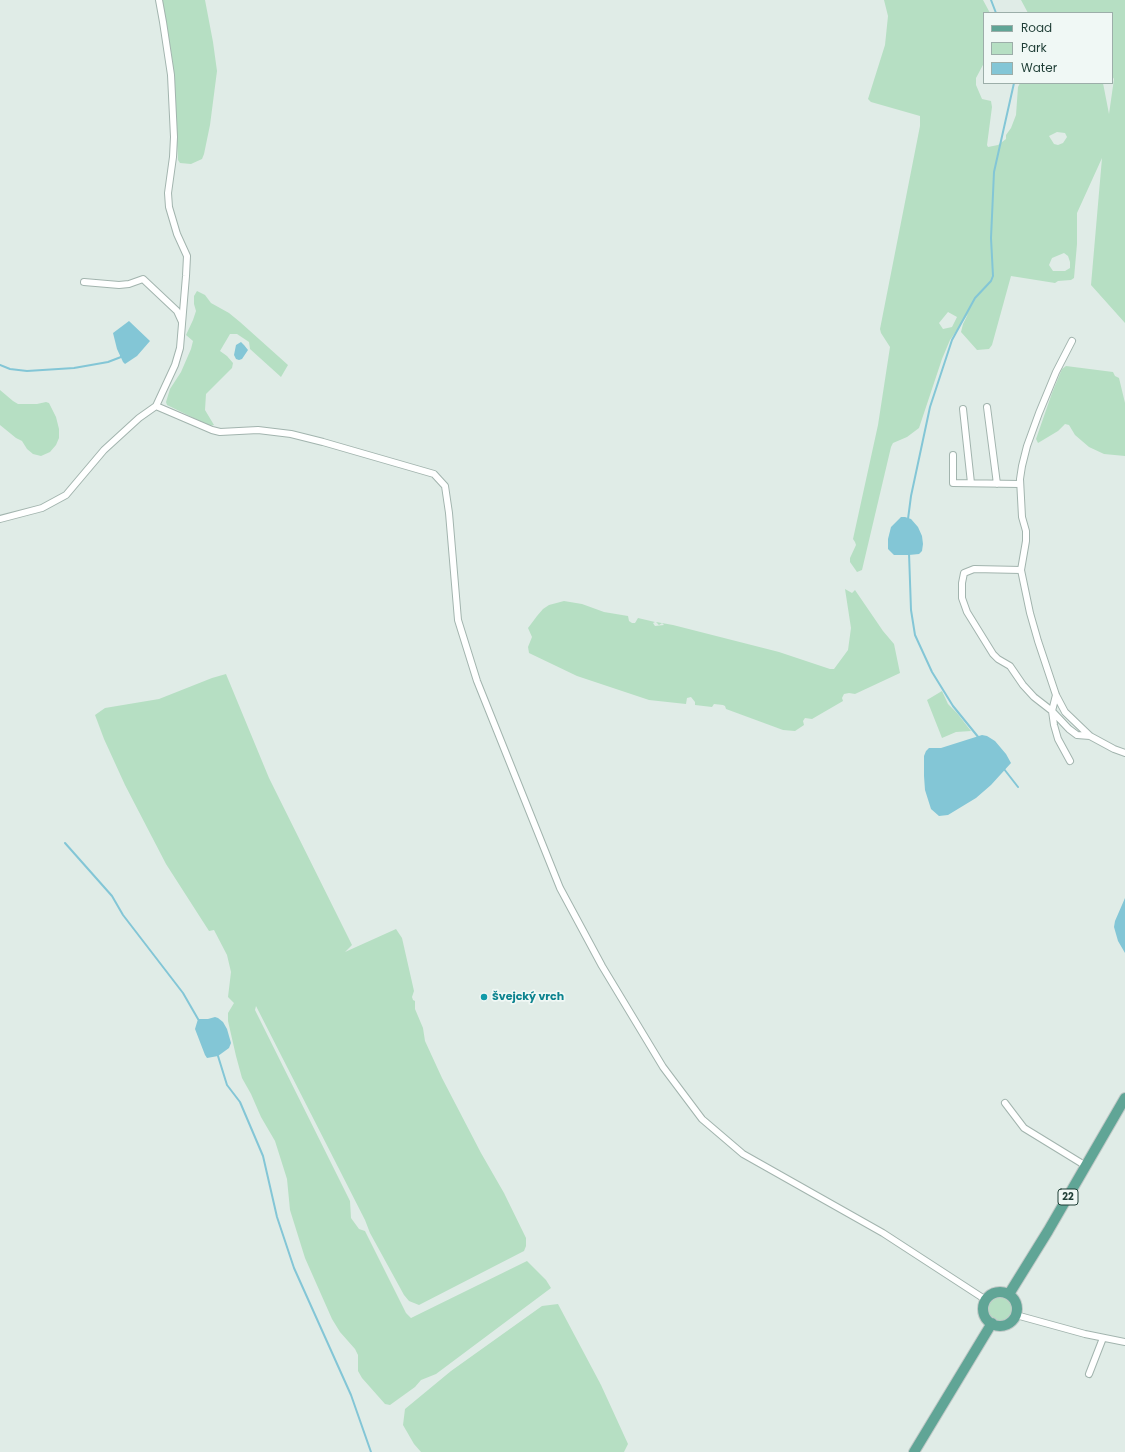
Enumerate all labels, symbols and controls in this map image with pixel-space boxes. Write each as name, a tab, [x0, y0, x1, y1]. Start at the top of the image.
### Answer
legend	[983, 12, 1113, 84]
text: Road	[1021, 19, 1052, 36]
text: Park	[1021, 39, 1047, 56]
text: Water	[1021, 59, 1057, 76]
place label: Švejcký vrch	[492, 990, 564, 1004]
marker: Švejcký vrch	[479, 992, 489, 1002]
road number: 22	[1058, 1189, 1078, 1205]

